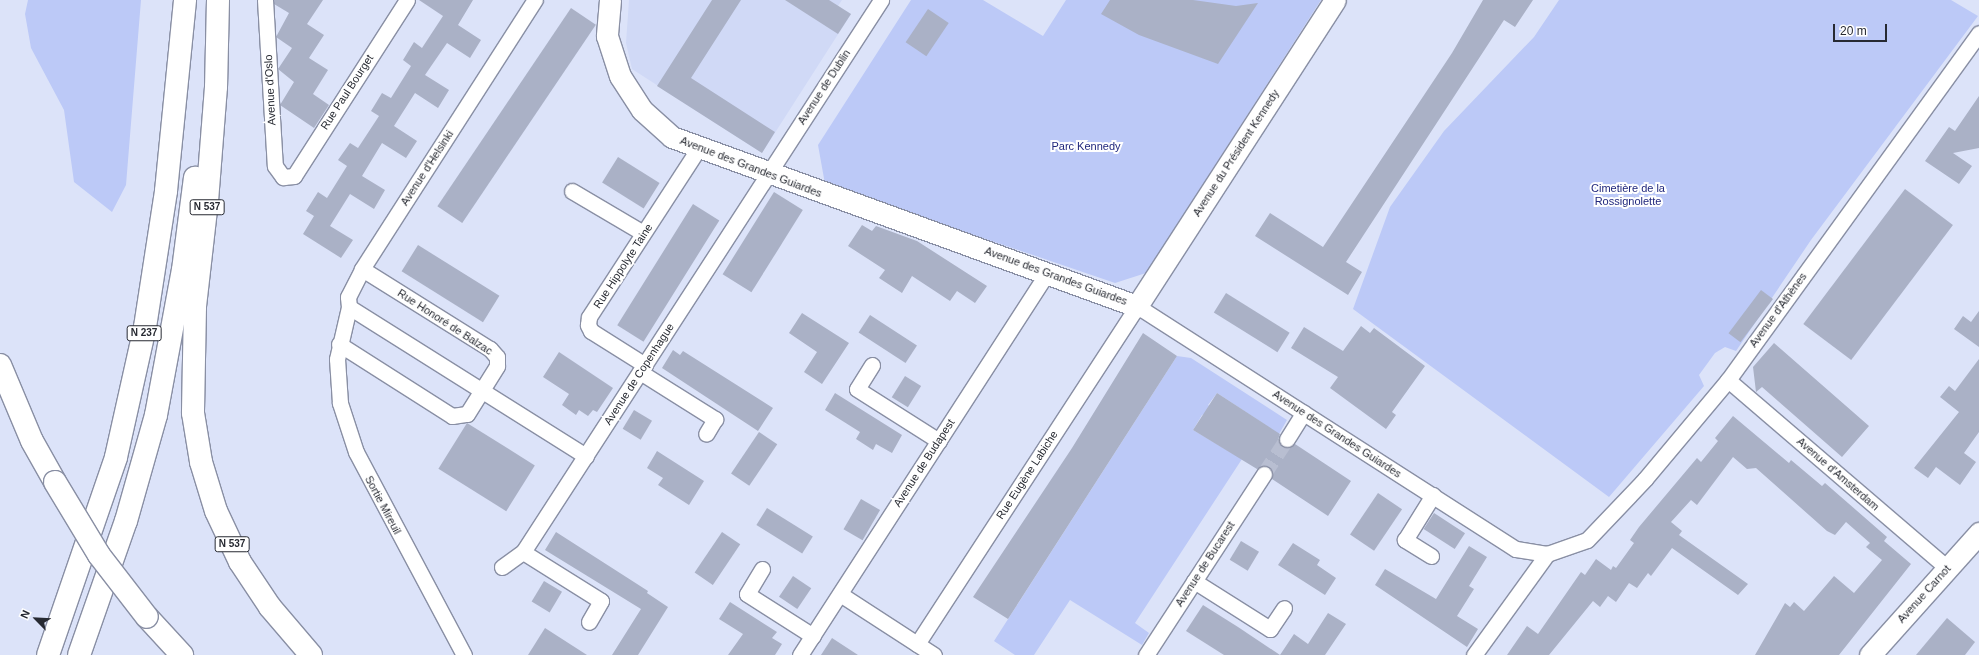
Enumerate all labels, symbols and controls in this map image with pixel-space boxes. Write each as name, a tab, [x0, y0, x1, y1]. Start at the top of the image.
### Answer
scale bar	[1835, 16, 1889, 42]
text: 20 m	[1840, 24, 1867, 38]
street label: Avenue de Dublin	[795, 47, 853, 127]
street label: Rue Paul Bourget	[318, 52, 376, 132]
street label: Avenue d'Oslo	[262, 54, 278, 126]
street label: Avenue du Président Kennedy	[1190, 87, 1282, 219]
street label: Avenue d'Helsinki	[398, 128, 456, 208]
street label: Avenue des Grandes Guiardes	[678, 134, 824, 200]
park label: Parc Kennedy	[1051, 139, 1121, 153]
park label: Cimetière de la Rossignolette	[1591, 182, 1665, 208]
road number: N 537	[189, 199, 225, 215]
street label: Rue Hippolyte Taine	[591, 221, 655, 311]
street label: Avenue des Grandes Guiardes	[983, 244, 1129, 308]
street label: Avenue d'Athènes	[1747, 270, 1809, 350]
street label: Rue Honoré de Balzac	[395, 286, 495, 358]
street label: Avenue de Copenhague	[601, 321, 677, 427]
road number: N 237	[126, 325, 162, 341]
street label: Avenue des Grandes Guiardes	[1270, 387, 1404, 481]
street label: Avenue de Budapest	[891, 417, 957, 509]
street label: Rue Eugène Labiche	[993, 428, 1061, 522]
street label: Avenue d'Amsterdam	[1794, 435, 1882, 513]
street label: Sortie Mireuil	[362, 474, 404, 536]
street label: Avenue de Bucarest	[1173, 519, 1237, 609]
road number: N 537	[214, 536, 250, 552]
street label: Avenue Carnot	[1895, 562, 1953, 626]
north arrow	[16, 599, 56, 639]
text: N	[18, 608, 32, 620]

